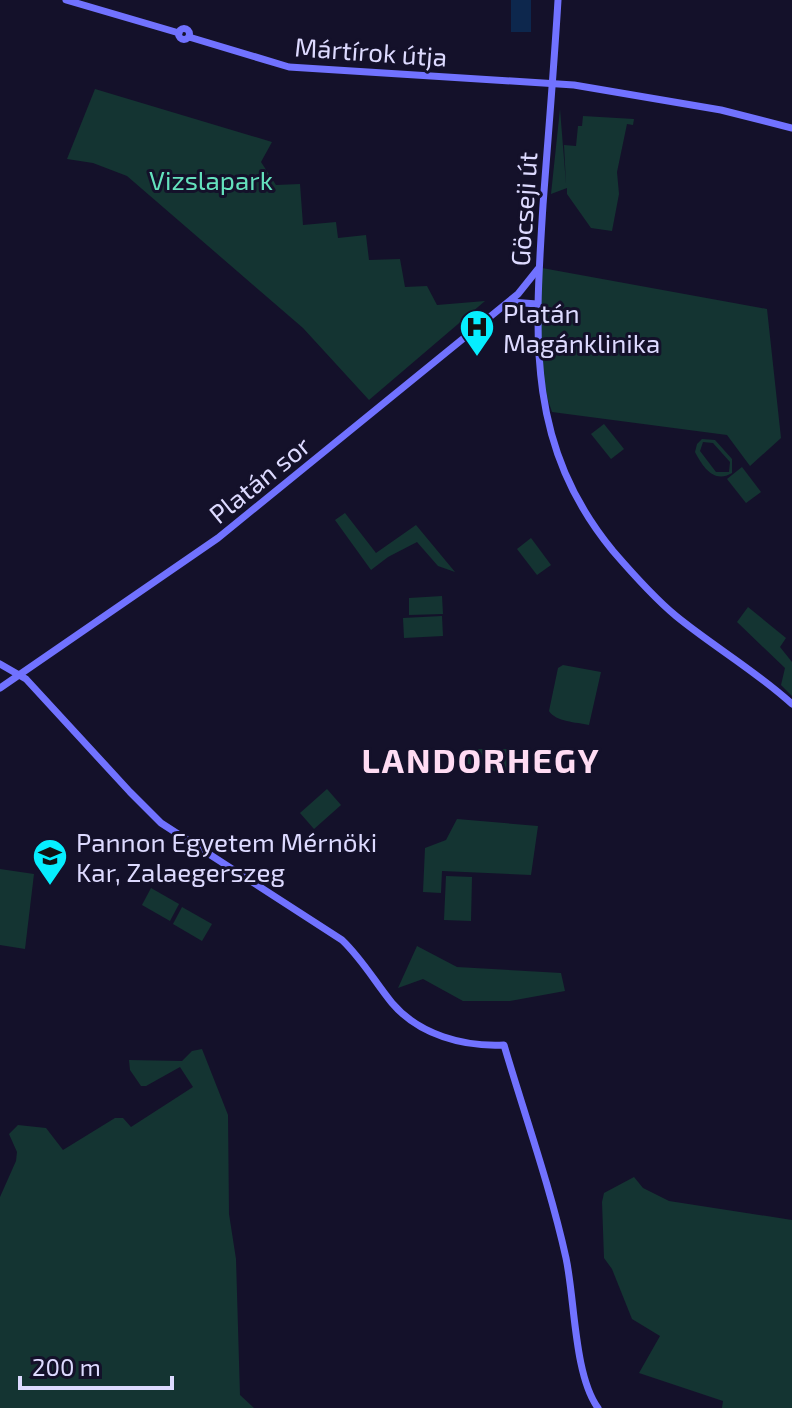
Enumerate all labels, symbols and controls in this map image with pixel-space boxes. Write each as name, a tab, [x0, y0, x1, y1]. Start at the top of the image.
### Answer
street label: Mártírok útja	[294, 30, 448, 72]
street label: Göcseji út	[504, 151, 542, 267]
park label: Vizslapark	[149, 164, 273, 195]
place label: Platán Magánklinika	[503, 297, 660, 358]
hospital icon: Platán Magánklinika	[458, 308, 496, 358]
street label: Platán sor	[202, 429, 316, 529]
district label: LANDORHEGY	[361, 739, 601, 780]
place label: Pannon Egyetem Mérnöki Kar, Zalaegerszeg	[76, 826, 377, 887]
school or university icon: Pannon Egyetem Mérnöki Kar, Zalaegerszeg	[31, 837, 69, 887]
scale bar	[20, 1340, 172, 1390]
text: 200 m	[32, 1352, 101, 1381]

